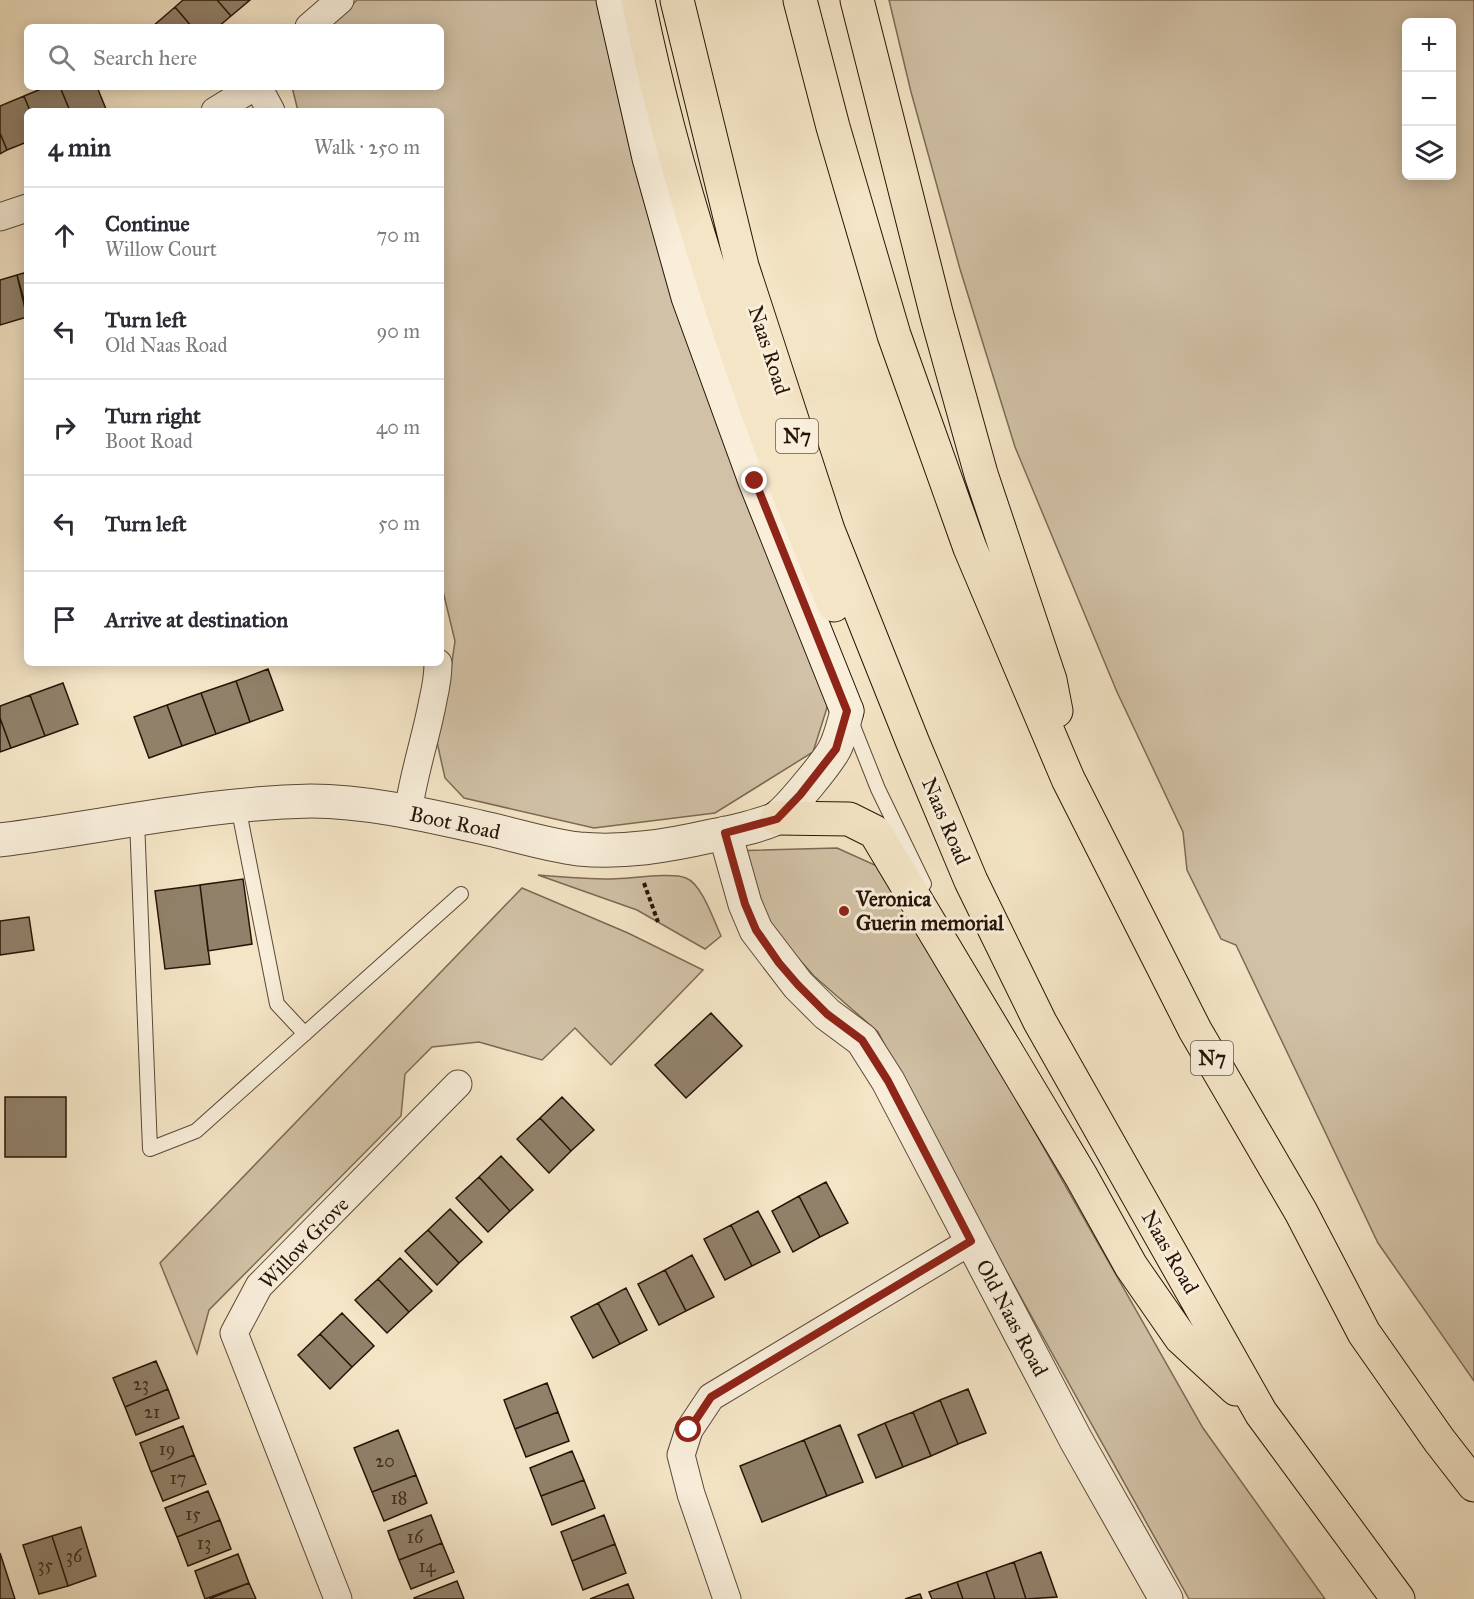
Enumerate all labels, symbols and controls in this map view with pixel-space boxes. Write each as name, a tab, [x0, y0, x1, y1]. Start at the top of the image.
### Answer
map controls	[1402, 18, 1456, 180]
button: +	[1402, 18, 1456, 72]
search box	[24, 24, 444, 90]
icon: search	[45, 41, 78, 74]
text: Search here	[93, 44, 197, 71]
button: −	[1402, 72, 1456, 126]
button: layers	[1402, 126, 1456, 180]
text: 4 min	[48, 131, 111, 163]
text: Walk · 250 m	[314, 135, 420, 159]
text: Continue	[105, 210, 190, 237]
icon: ahead	[48, 219, 81, 252]
text: 70 m	[377, 223, 420, 247]
text: Willow Court	[105, 237, 217, 261]
street label: Naas Road	[742, 302, 796, 398]
text: Turn left	[105, 306, 187, 333]
icon: left	[48, 315, 81, 348]
text: 90 m	[377, 319, 420, 343]
text: Old Naas Road	[105, 333, 228, 357]
text: Turn right	[105, 402, 201, 429]
icon: right	[48, 411, 81, 444]
text: 40 m	[376, 415, 420, 439]
road number: N7	[776, 419, 818, 453]
text: Boot Road	[105, 429, 193, 453]
route end	[741, 467, 767, 493]
icon: left	[48, 507, 81, 540]
text: Turn left	[105, 510, 187, 537]
text: 50 m	[378, 511, 420, 535]
icon: arrive	[48, 603, 81, 636]
text: Arrive at destination	[105, 606, 288, 633]
street label: Naas Road	[916, 774, 976, 869]
street label: Boot Road	[407, 801, 503, 845]
place label: Veronica Guerin memorial	[855, 886, 1005, 936]
marker: Veronica Guerin memorial	[837, 904, 851, 918]
road number: N7	[1191, 1041, 1233, 1075]
street label: Willow Grove	[254, 1191, 355, 1295]
street label: Naas Road	[1136, 1206, 1204, 1299]
street label: Old Naas Road	[970, 1255, 1054, 1381]
house number: 23	[133, 1373, 149, 1395]
house number: 21	[144, 1401, 160, 1423]
route start	[675, 1416, 701, 1442]
house number: 19	[159, 1438, 175, 1460]
house number: 20	[375, 1450, 395, 1472]
house number: 17	[170, 1467, 186, 1489]
house number: 18	[391, 1487, 407, 1509]
house number: 15	[185, 1503, 201, 1525]
house number: 16	[407, 1526, 424, 1548]
house number: 13	[197, 1532, 211, 1554]
house number: 36	[66, 1545, 83, 1567]
house number: 35	[37, 1554, 53, 1576]
house number: 14	[418, 1555, 437, 1577]

